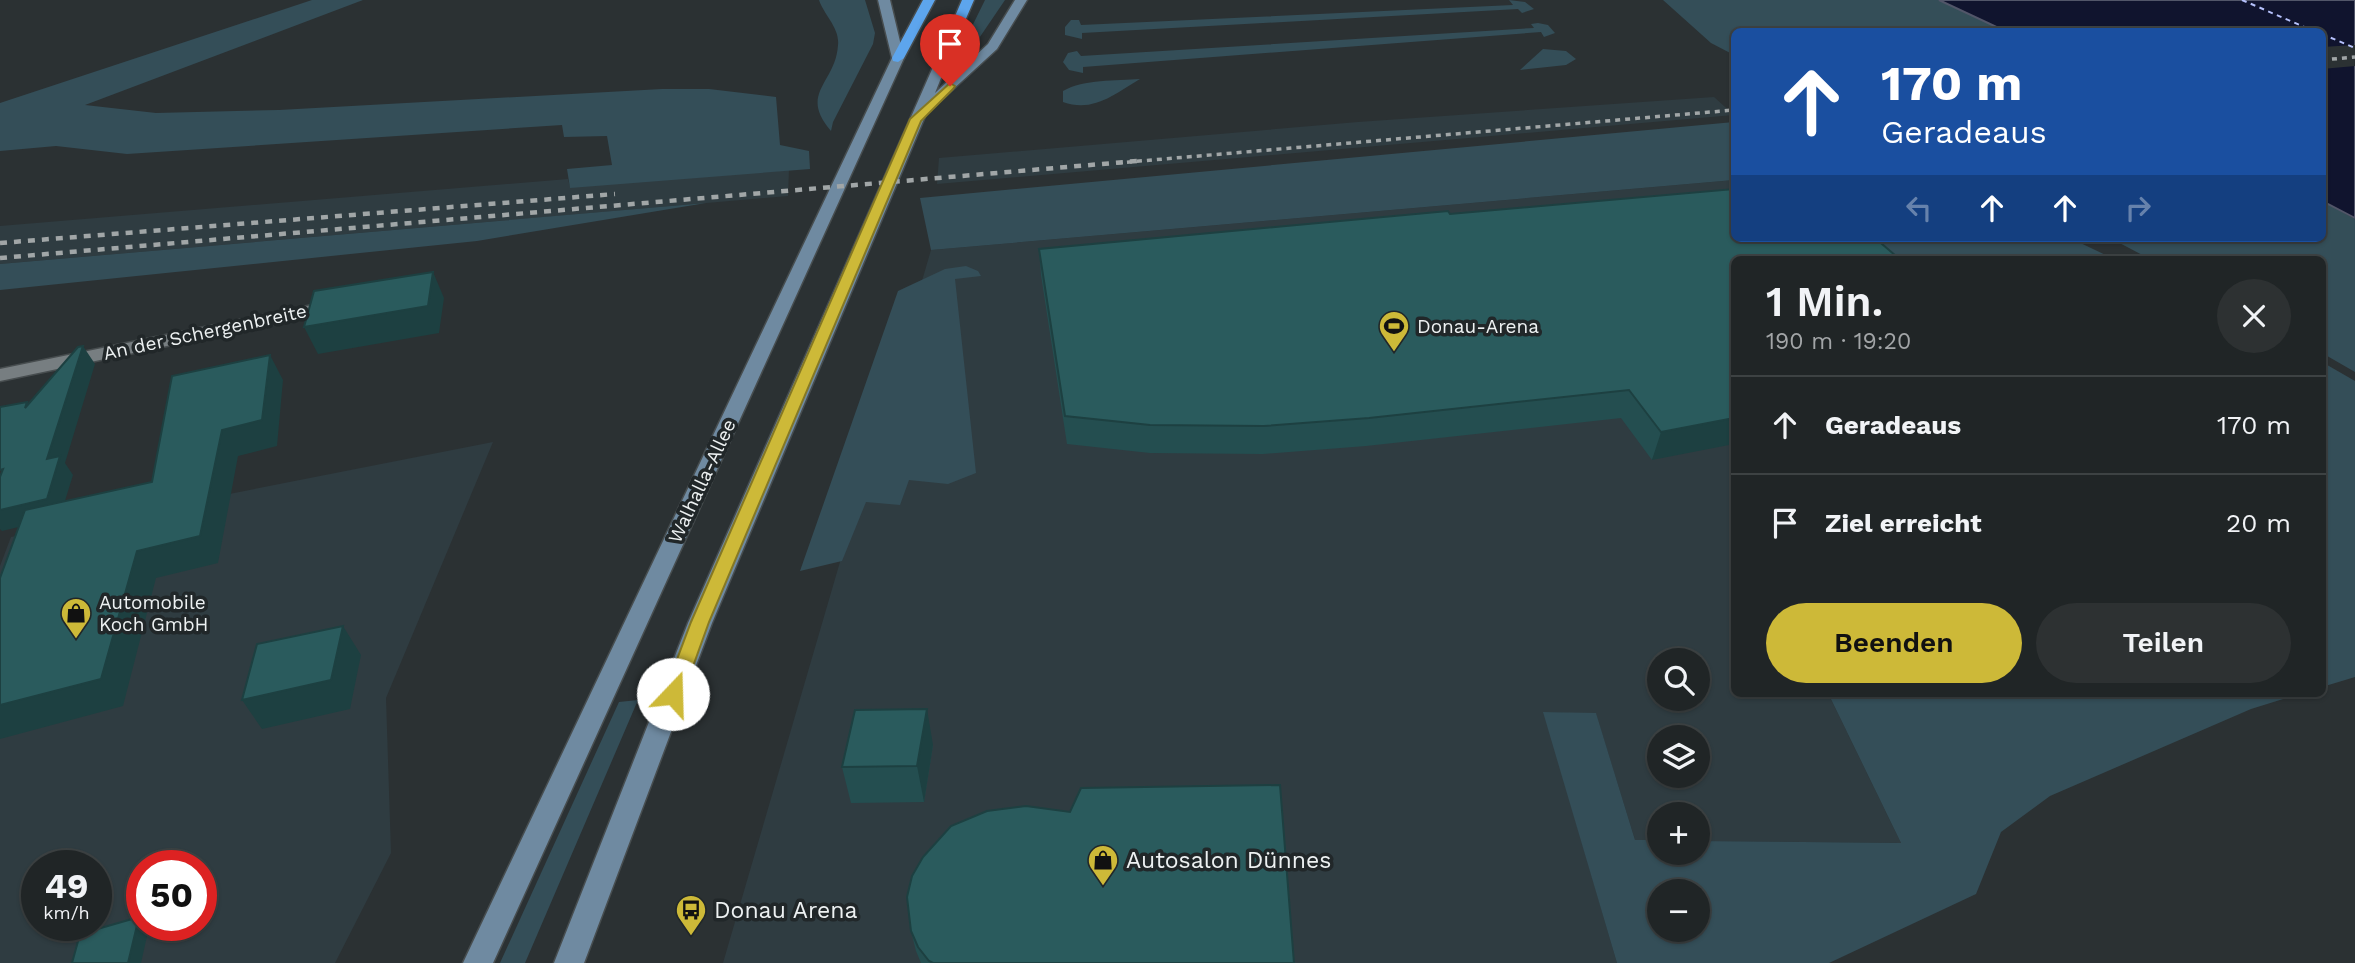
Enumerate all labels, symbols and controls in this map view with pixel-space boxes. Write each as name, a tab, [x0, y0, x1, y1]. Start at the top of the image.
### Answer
pin	[920, 14, 980, 86]
icon: arrive	[931, 25, 969, 63]
text: 170 m	[1881, 54, 2022, 112]
icon: ahead	[1766, 56, 1857, 147]
text: Geradeaus	[1881, 113, 2047, 151]
icon: left	[1900, 189, 1938, 227]
icon: ahead	[1973, 189, 2011, 227]
icon: ahead	[2046, 189, 2084, 227]
icon: right	[2119, 189, 2157, 227]
text: 1 Min.	[1766, 277, 1883, 326]
button: close	[2217, 279, 2291, 353]
street label: An der Schergenbreite	[101, 299, 309, 365]
sports icon: Donau-Arena	[1377, 309, 1411, 353]
place label: Donau-Arena	[1417, 315, 1539, 338]
text: 190 m · 19:20	[1766, 328, 1911, 355]
icon: ahead	[1766, 406, 1804, 444]
text: Geradeaus	[1825, 410, 1961, 440]
text: 170 m	[2217, 410, 2291, 440]
street label: Walhalla-Allee	[663, 415, 741, 547]
icon: arrive	[1766, 504, 1804, 542]
text: Ziel erreicht	[1825, 508, 1982, 538]
text: 20 m	[2226, 508, 2291, 538]
place label: Automobile Koch GmbH	[99, 591, 209, 636]
shop icon: Automobile Koch GmbH	[59, 596, 93, 640]
button: Beenden	[1766, 603, 2022, 683]
button: Teilen	[2036, 603, 2291, 683]
map controls	[1647, 648, 1710, 942]
button: search	[1647, 648, 1710, 711]
position arrow	[636, 657, 710, 731]
button: layers	[1647, 725, 1710, 788]
button: +	[1647, 802, 1710, 865]
shop icon: Autosalon Dünnes	[1086, 843, 1120, 887]
place label: Autosalon Dünnes	[1126, 847, 1331, 874]
speed limit sign: 50	[126, 850, 217, 941]
text: 49	[44, 865, 89, 907]
button: −	[1647, 879, 1710, 942]
bus stop icon: Donau Arena	[674, 893, 708, 937]
place label: Donau Arena	[714, 897, 857, 924]
text: km/h	[43, 902, 90, 923]

